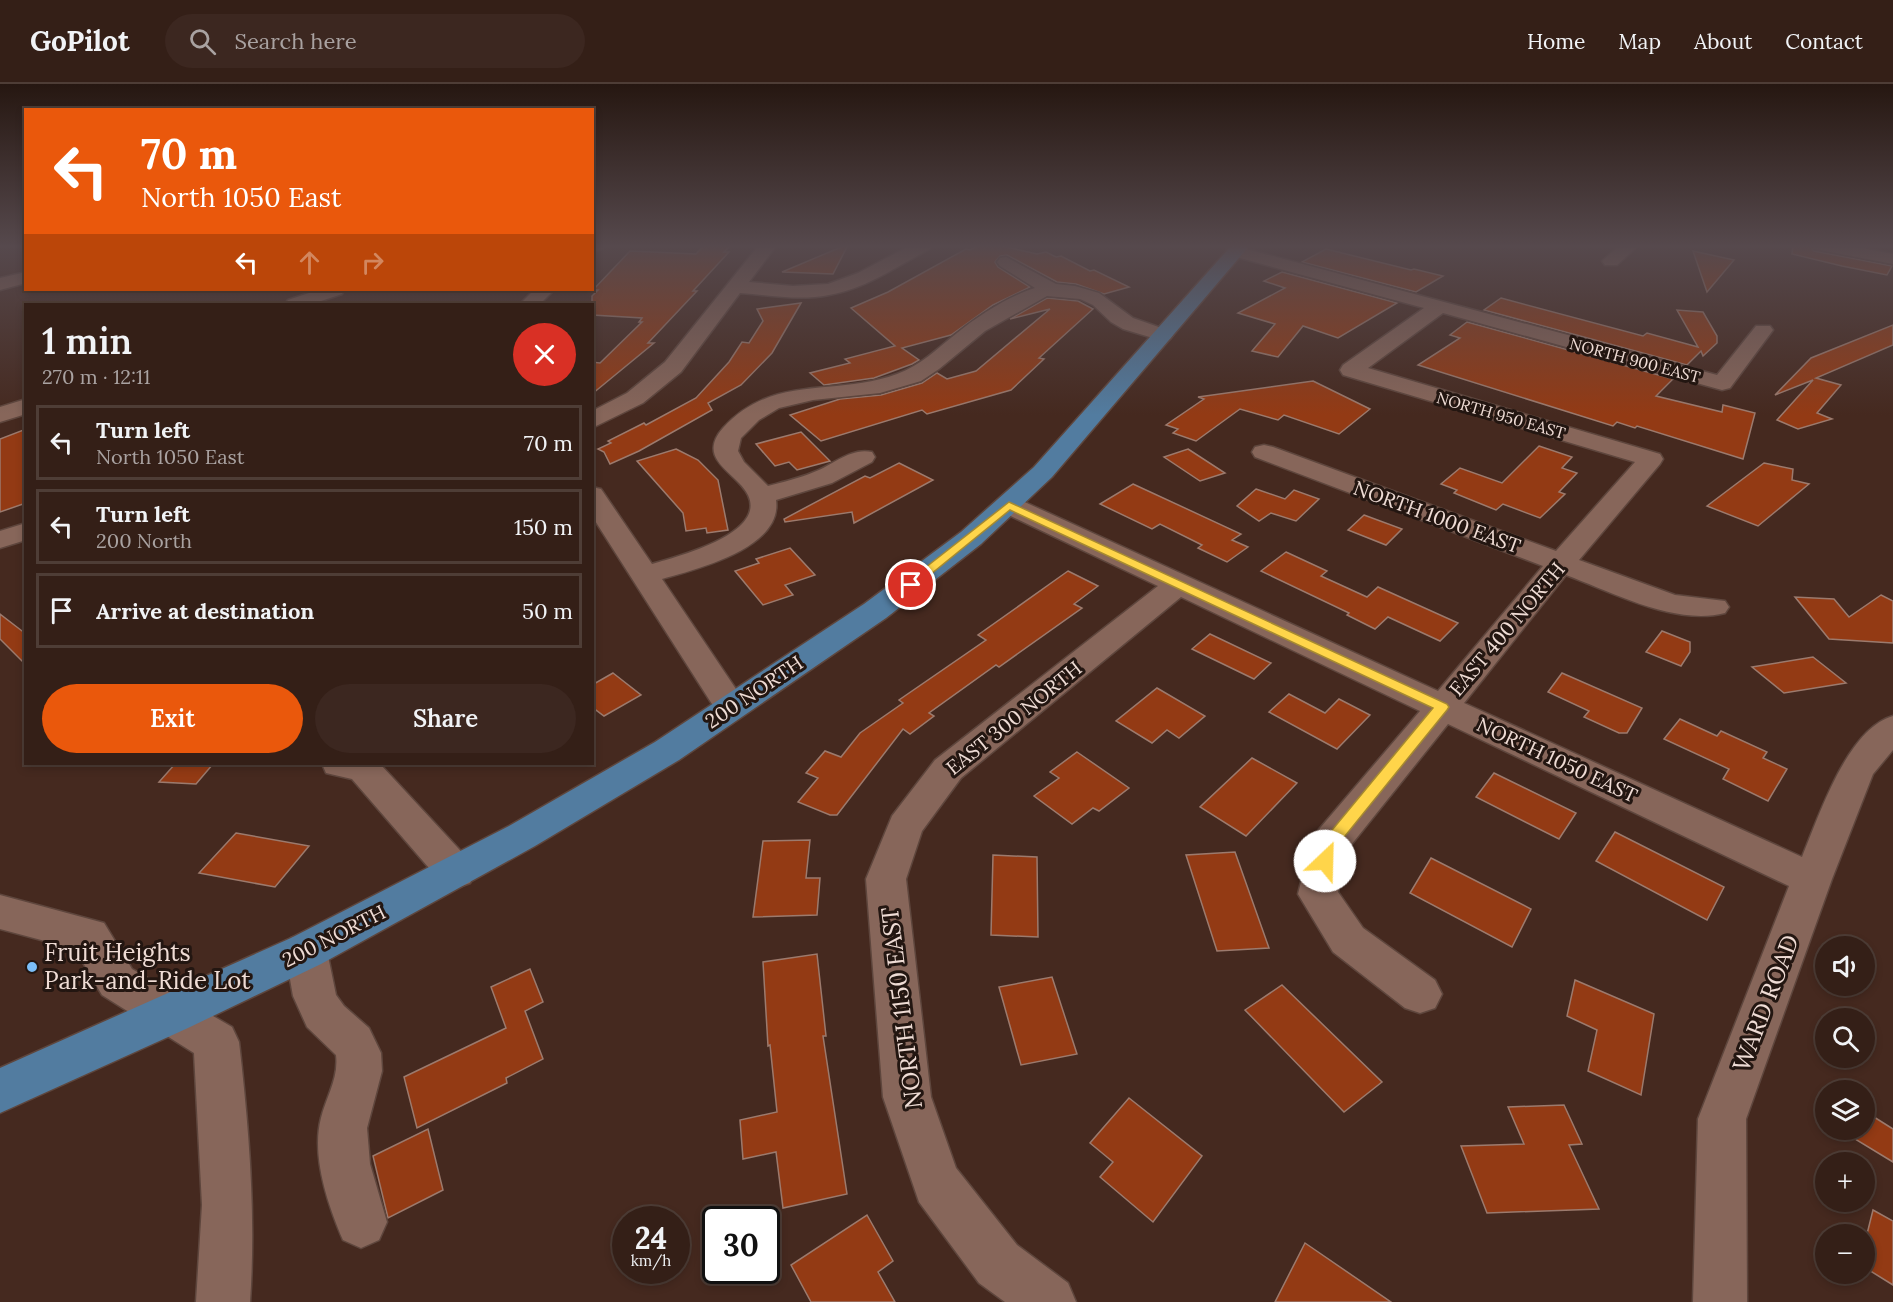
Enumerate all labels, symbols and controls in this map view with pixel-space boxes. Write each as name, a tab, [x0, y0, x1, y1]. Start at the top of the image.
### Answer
search box	[165, 14, 585, 68]
text: GoPilot	[30, 23, 129, 59]
icon: search	[186, 25, 219, 58]
text: Search here	[234, 27, 357, 55]
text: Home	[1527, 28, 1585, 55]
text: Map	[1618, 28, 1661, 55]
text: About	[1694, 28, 1752, 55]
text: Contact	[1785, 28, 1863, 55]
text: 70 m	[141, 127, 237, 181]
icon: left	[42, 132, 120, 210]
text: North 1050 East	[141, 180, 342, 214]
icon: left	[230, 246, 263, 279]
icon: ahead	[293, 246, 326, 279]
icon: right	[356, 246, 389, 279]
text: 1 min	[42, 318, 132, 364]
button: close	[513, 323, 576, 386]
street label: NORTH 900 EAST	[1568, 333, 1702, 387]
text: 270 m · 12:11	[42, 364, 151, 389]
street label: NORTH 950 EAST	[1434, 387, 1568, 443]
text: Turn left	[96, 416, 190, 444]
icon: left	[45, 426, 78, 459]
text: 70 m	[524, 429, 573, 457]
text: North 1050 East	[96, 444, 245, 469]
street label: NORTH 1000 EAST	[1350, 475, 1524, 558]
text: Turn left	[96, 500, 190, 528]
icon: left	[45, 510, 78, 543]
text: 150 m	[514, 513, 573, 541]
text: 200 North	[96, 528, 192, 553]
street label: EAST 400 NORTH	[1443, 557, 1570, 701]
pin	[885, 559, 936, 610]
icon: arrive	[894, 568, 927, 601]
icon: arrive	[45, 594, 78, 627]
text: Arrive at destination	[96, 597, 314, 625]
text: 50 m	[522, 597, 573, 625]
street label: 200 NORTH	[700, 650, 807, 733]
street label: EAST 300 NORTH	[941, 655, 1087, 780]
button: Exit	[42, 684, 303, 753]
button: Share	[315, 684, 576, 753]
street label: NORTH 1050 EAST	[1473, 711, 1642, 808]
position arrow	[1293, 829, 1357, 893]
street label: 200 NORTH	[278, 899, 390, 972]
street label: NORTH 1150 EAST	[874, 905, 929, 1111]
street label: WARD ROAD	[1725, 930, 1806, 1076]
map controls	[1815, 936, 1875, 1284]
button: sound	[1815, 936, 1875, 996]
place label: Fruit Heights Park-and-Ride Lot	[44, 937, 251, 996]
marker: Fruit Heights Park-and-Ride Lot	[25, 960, 39, 974]
button: search	[1815, 1008, 1875, 1068]
button: layers	[1815, 1080, 1875, 1140]
button: +	[1815, 1152, 1875, 1212]
speed limit sign: 30	[702, 1206, 780, 1284]
text: 24	[635, 1219, 667, 1257]
button: −	[1815, 1224, 1875, 1284]
text: km/h	[631, 1251, 671, 1270]

